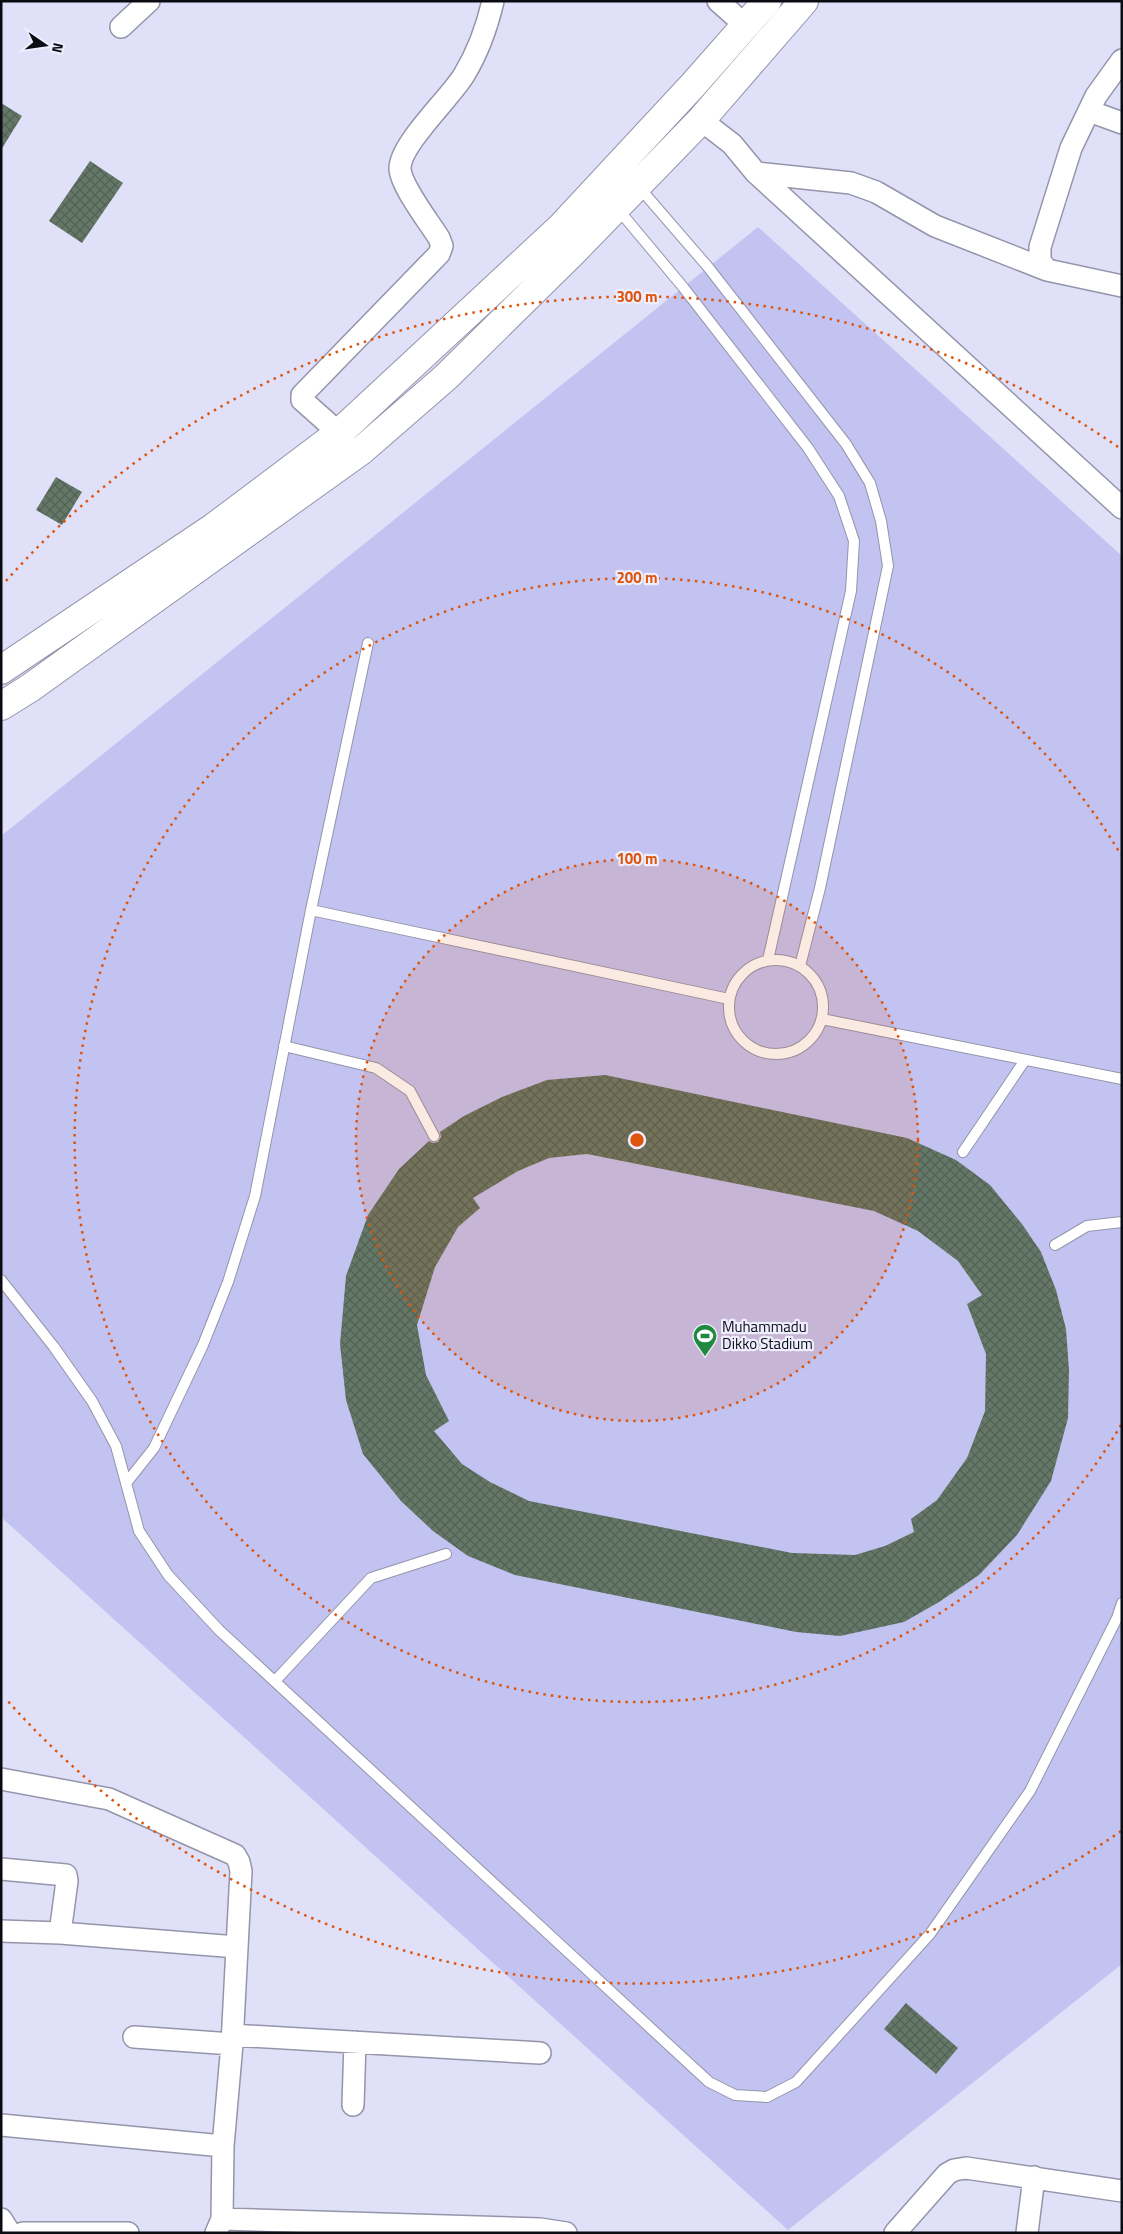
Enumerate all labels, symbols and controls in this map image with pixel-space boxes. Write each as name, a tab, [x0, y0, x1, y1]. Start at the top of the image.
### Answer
north arrow	[20, 20, 70, 70]
text: N	[47, 41, 69, 55]
text: 300 m	[616, 285, 658, 308]
text: 200 m	[616, 566, 658, 589]
text: 100 m	[616, 847, 658, 870]
centre of rings	[628, 1131, 646, 1149]
place label: Muhammadu Dikko Stadium	[722, 1315, 813, 1355]
sports icon: Muhammadu Dikko Stadium	[692, 1323, 718, 1357]

